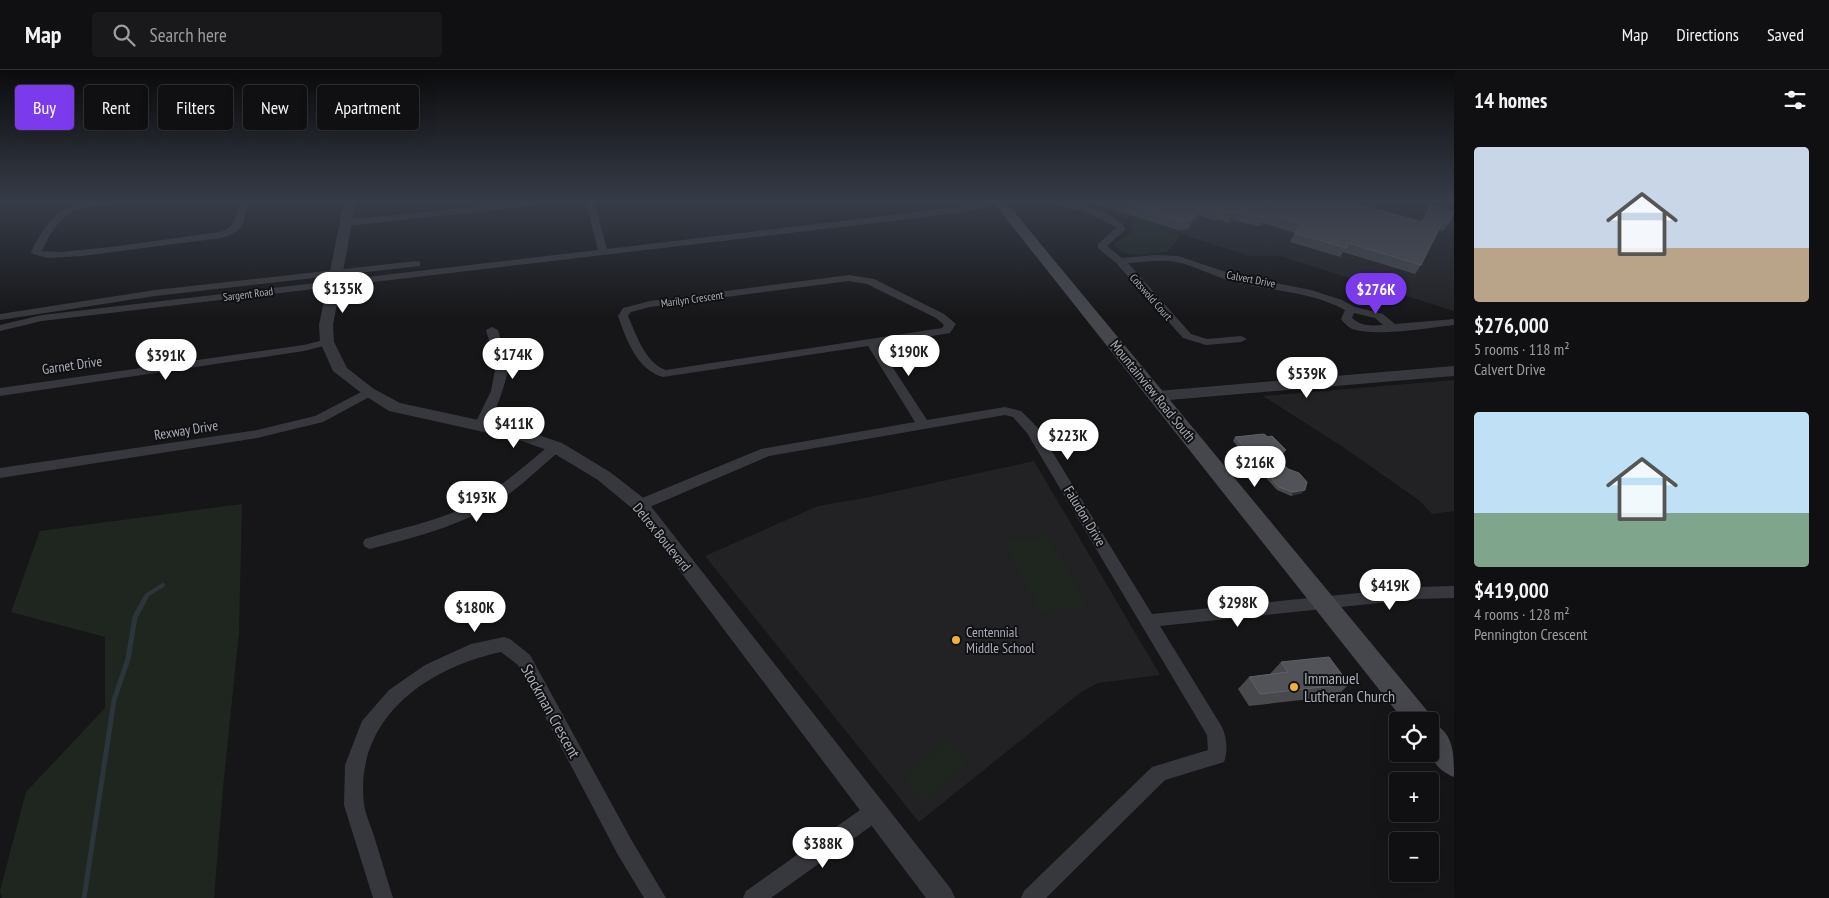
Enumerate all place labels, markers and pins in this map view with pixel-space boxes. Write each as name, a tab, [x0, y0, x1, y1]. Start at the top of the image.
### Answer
pin: $135K	[308, 272, 378, 314]
pin: $276K	[1341, 272, 1411, 315]
pin: $190K	[874, 334, 944, 377]
pin: $391K	[131, 338, 201, 381]
pin: $174K	[478, 338, 548, 380]
pin: $539K	[1272, 356, 1342, 399]
pin: $411K	[479, 406, 549, 449]
pin: $223K	[1033, 418, 1103, 461]
pin: $216K	[1220, 446, 1290, 488]
pin: $193K	[442, 480, 512, 523]
pin: $419K	[1355, 568, 1425, 611]
pin: $298K	[1203, 586, 1273, 628]
pin: $180K	[440, 590, 510, 633]
place label: Centennial Middle School	[966, 623, 1035, 657]
marker: Centennial Middle School	[950, 634, 962, 646]
place label: Immanuel Lutheran Church	[1304, 668, 1395, 706]
marker: Immanuel Lutheran Church	[1288, 681, 1300, 693]
pin: $388K	[788, 826, 858, 869]

